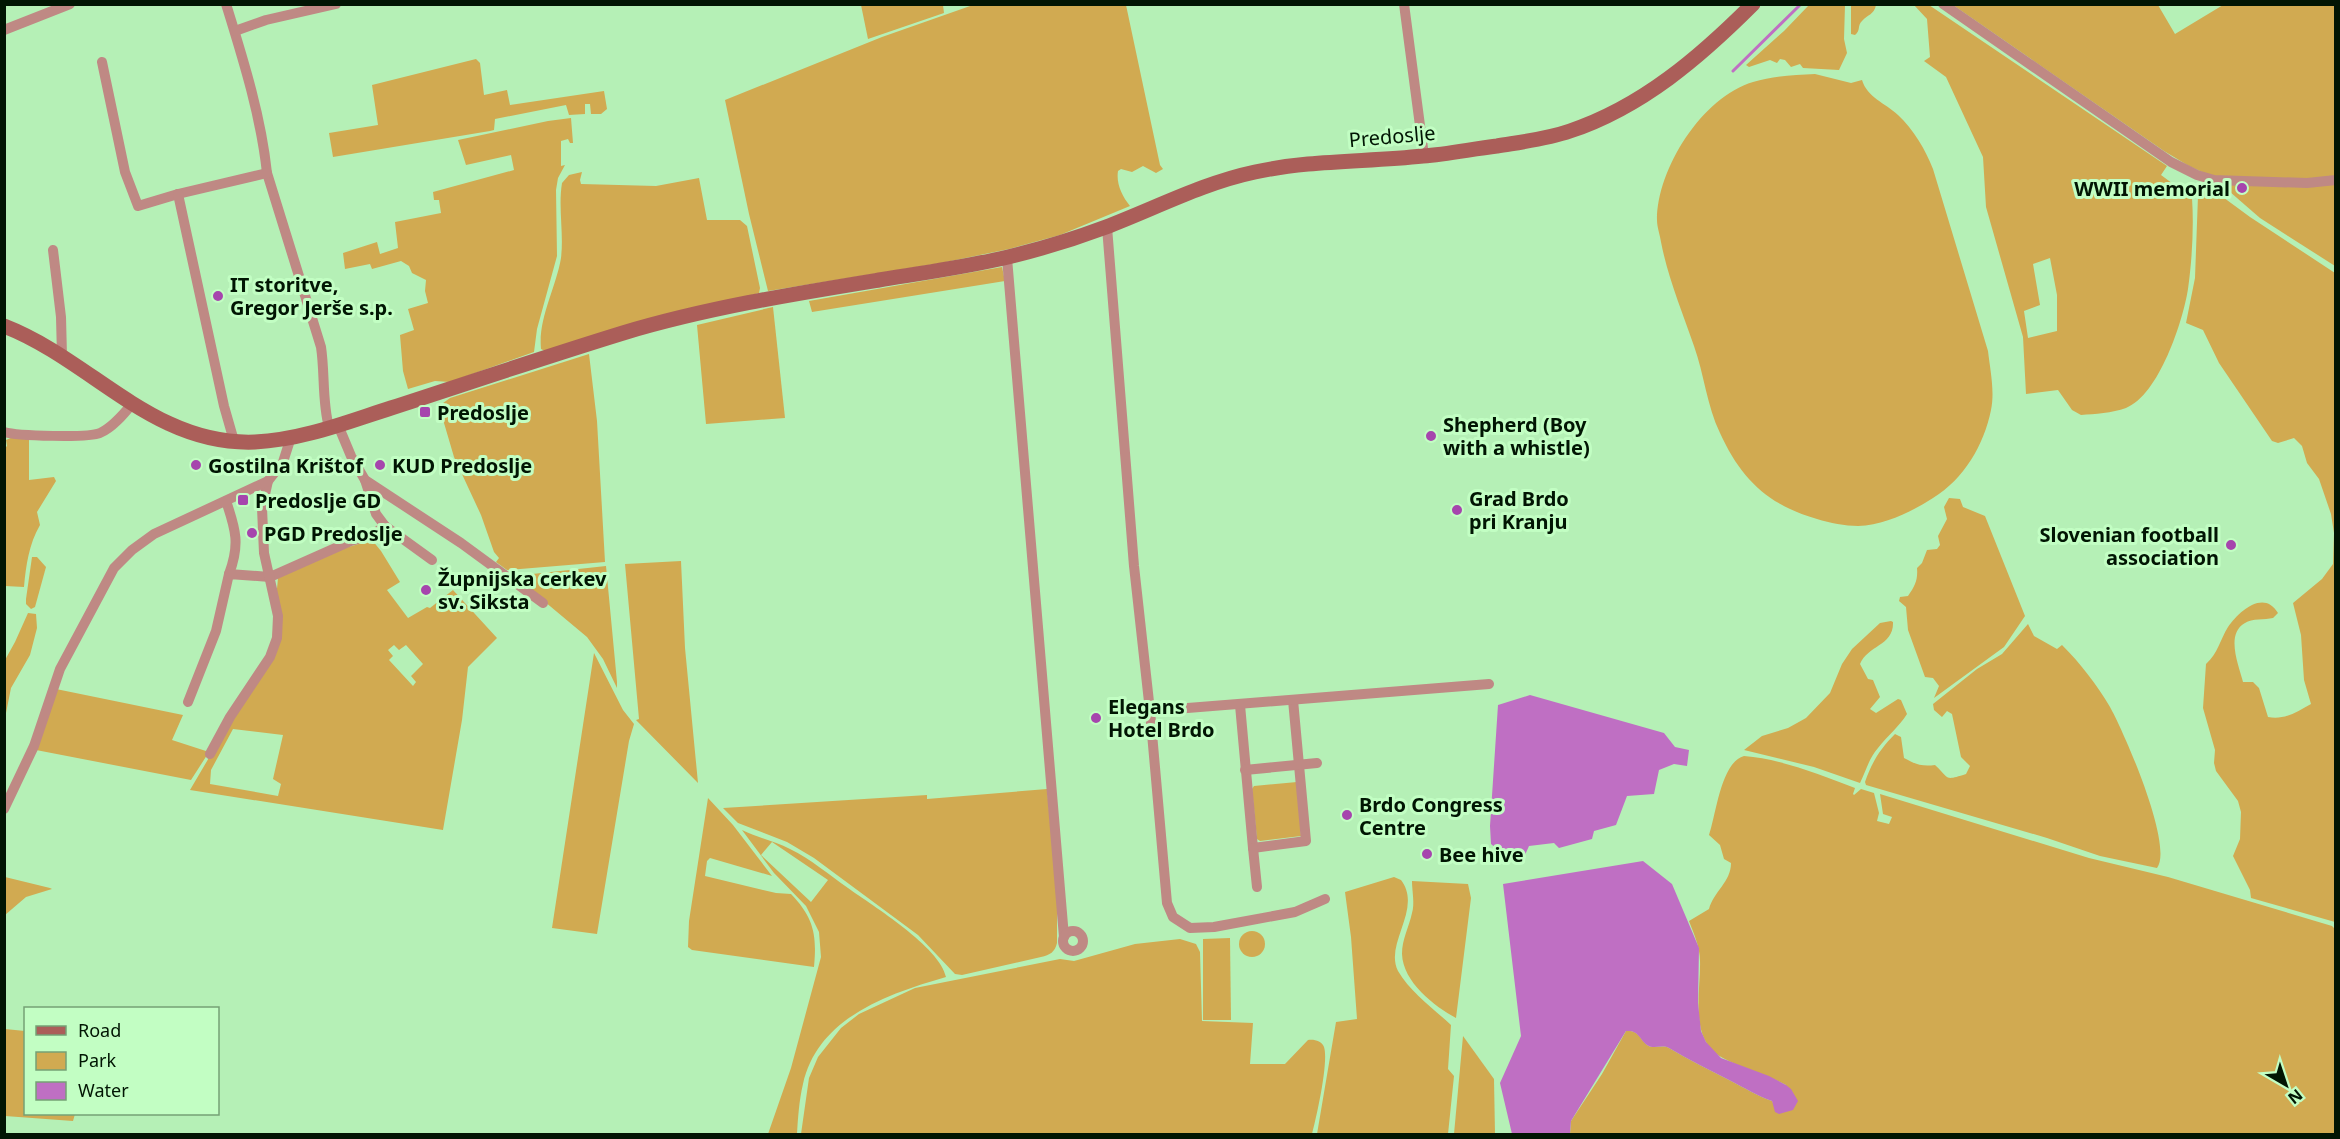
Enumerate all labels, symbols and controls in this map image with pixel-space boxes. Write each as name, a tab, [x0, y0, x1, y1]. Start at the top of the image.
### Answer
street label: Predoslje	[1348, 119, 1436, 153]
place label: WWII memorial	[2074, 175, 2230, 202]
marker: WWII memorial	[2235, 181, 2249, 195]
place label: IT storitve, Gregor Jerše s.p.	[230, 271, 393, 321]
marker: IT storitve, Gregor Jerše s.p.	[211, 289, 225, 303]
place label: Predoslje	[437, 399, 529, 426]
marker: Predoslje	[418, 405, 432, 419]
place label: Shepherd (Boy with a whistle)	[1443, 411, 1590, 461]
marker: Shepherd (Boy with a whistle)	[1424, 429, 1438, 443]
place label: Gostilna Krištof	[208, 452, 364, 479]
place label: KUD Predoslje	[392, 452, 532, 479]
marker: Gostilna Krištof	[189, 458, 203, 472]
marker: KUD Predoslje	[373, 458, 387, 472]
place label: Grad Brdo pri Kranju	[1469, 485, 1569, 535]
place label: Predoslje GD	[255, 487, 381, 514]
marker: Predoslje GD	[236, 493, 250, 507]
marker: Grad Brdo pri Kranju	[1450, 503, 1464, 517]
place label: PGD Predoslje	[264, 520, 403, 547]
place label: Slovenian football association	[2039, 521, 2219, 571]
marker: PGD Predoslje	[245, 526, 259, 540]
marker: Slovenian football association	[2224, 538, 2238, 552]
place label: Župnijska cerkev sv. Siksta	[438, 565, 607, 615]
marker: Župnijska cerkev sv. Siksta	[419, 583, 433, 597]
place label: Elegans Hotel Brdo	[1108, 693, 1215, 743]
marker: Elegans Hotel Brdo	[1089, 711, 1103, 725]
place label: Brdo Congress Centre	[1359, 791, 1503, 841]
marker: Brdo Congress Centre	[1340, 808, 1354, 822]
place label: Bee hive	[1439, 841, 1524, 868]
marker: Bee hive	[1420, 847, 1434, 861]
legend	[24, 1007, 219, 1115]
text: Road	[78, 1018, 121, 1042]
text: Park	[78, 1048, 116, 1072]
north arrow	[2256, 1055, 2316, 1115]
text: Water	[78, 1078, 129, 1102]
text: N	[2283, 1084, 2307, 1109]

